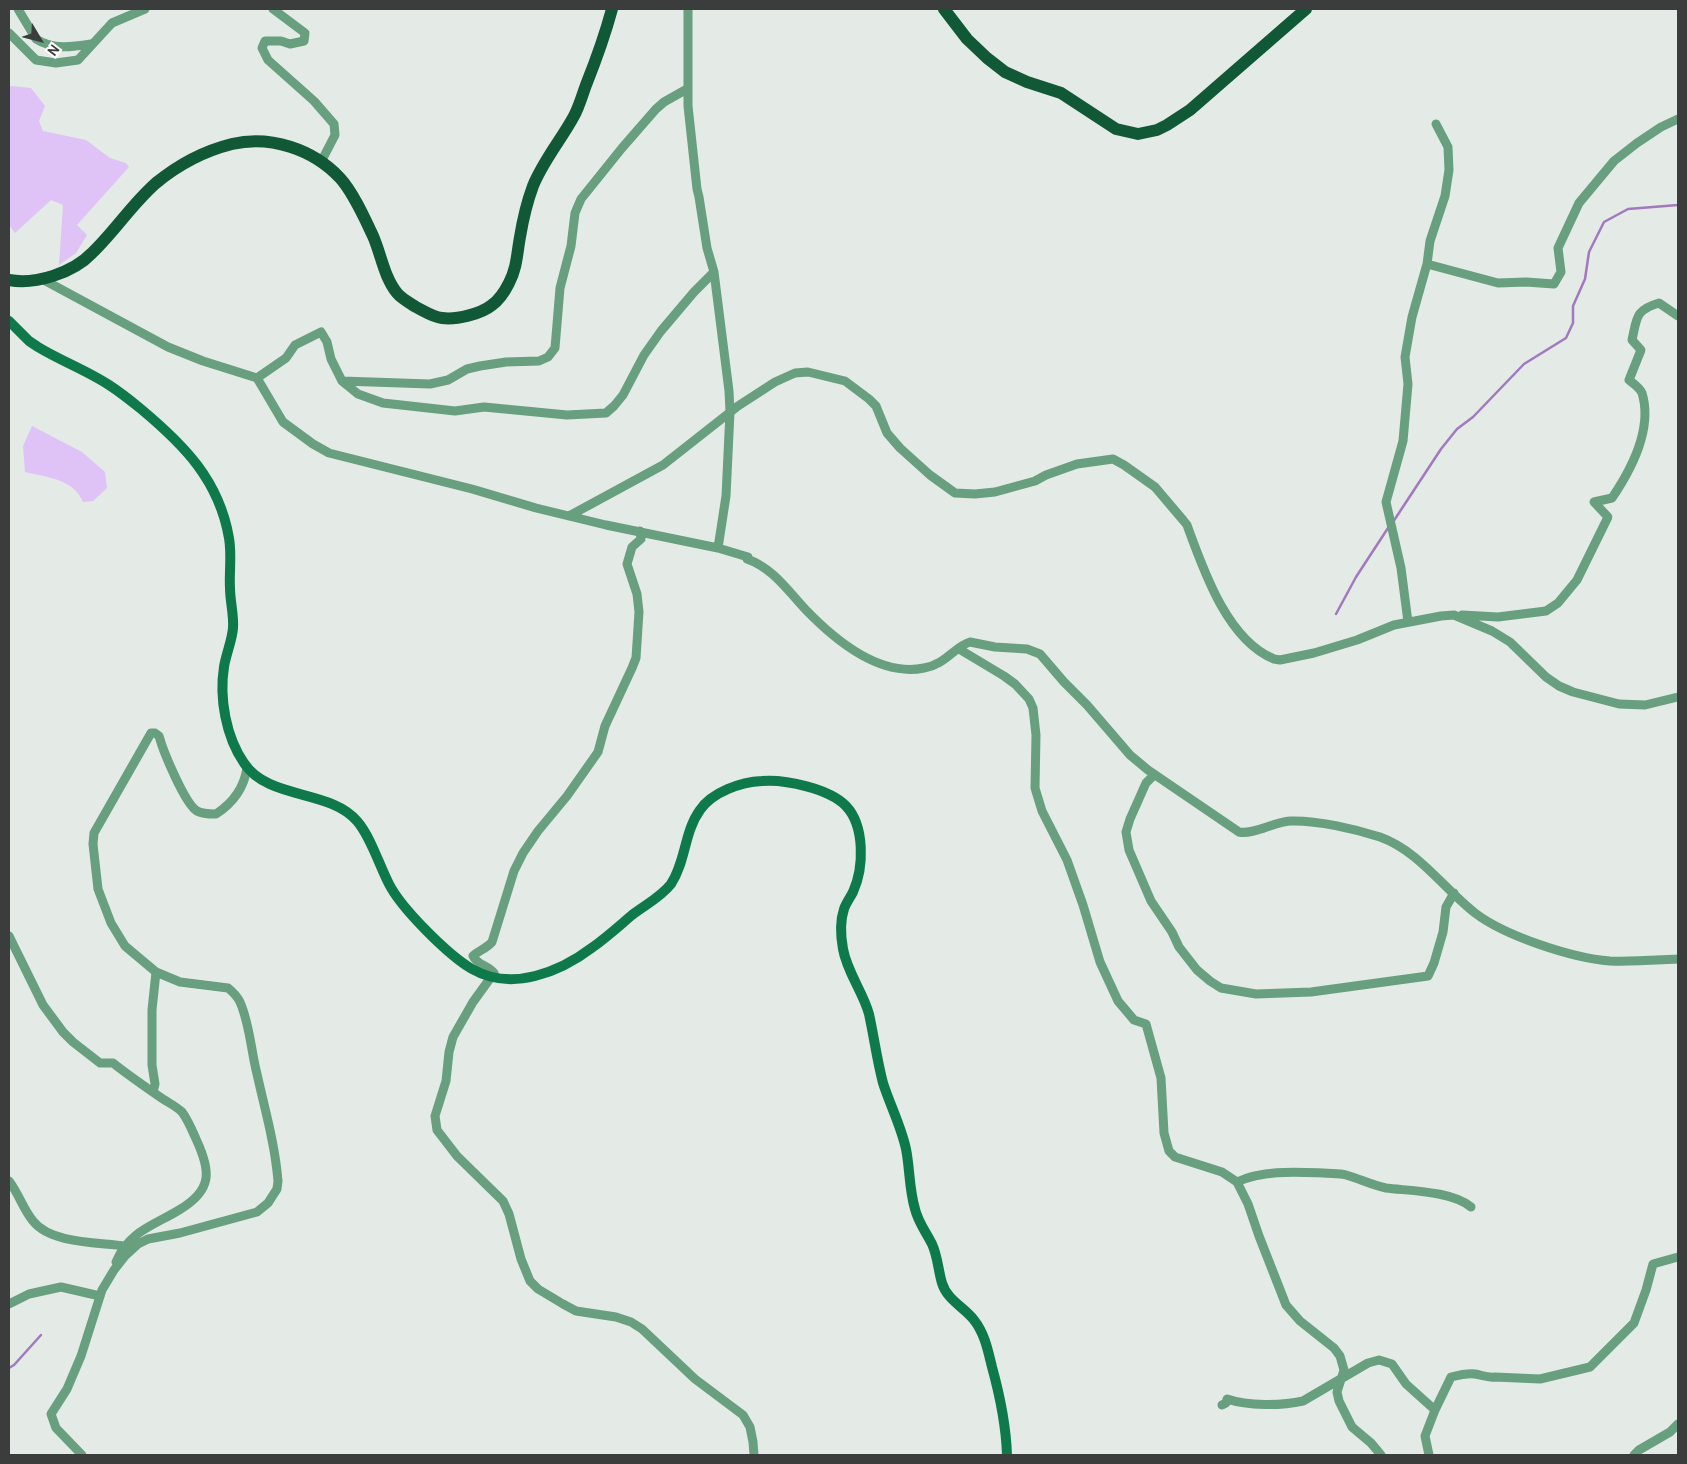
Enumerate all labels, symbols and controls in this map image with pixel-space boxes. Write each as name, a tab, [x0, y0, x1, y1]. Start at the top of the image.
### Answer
north arrow	[15, 15, 65, 65]
text: N	[43, 40, 62, 58]

